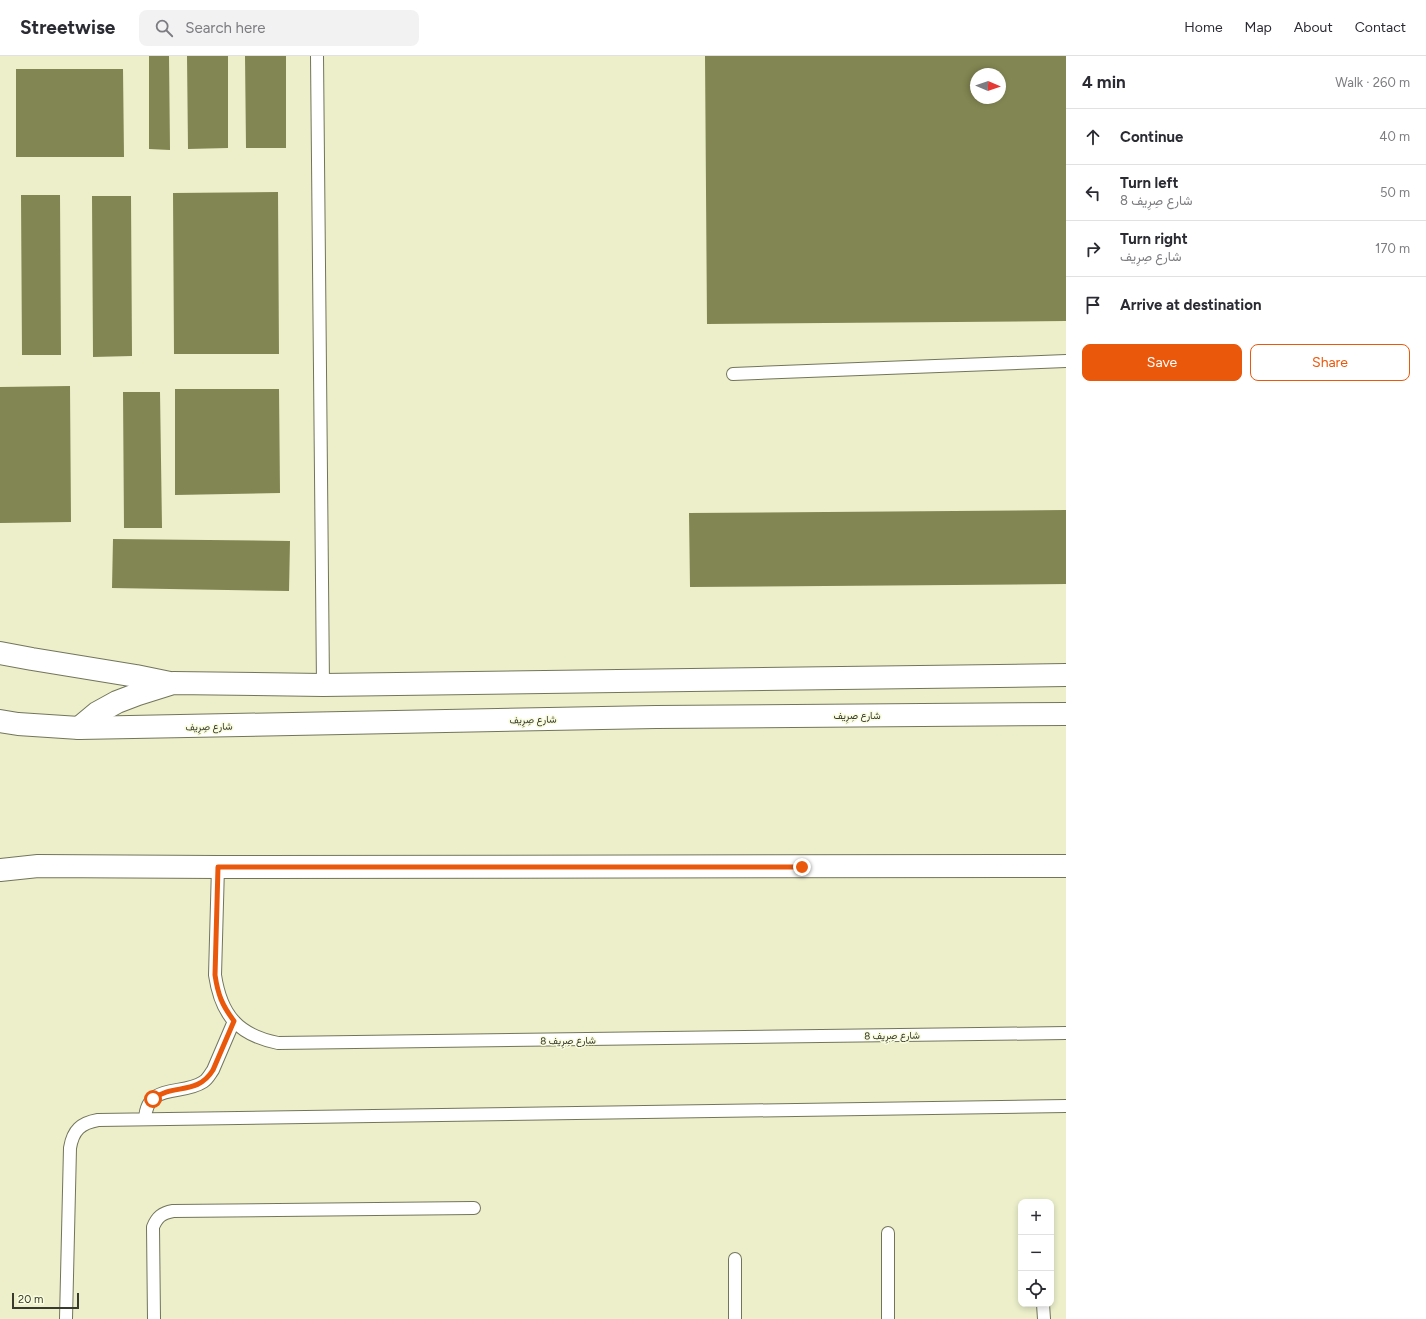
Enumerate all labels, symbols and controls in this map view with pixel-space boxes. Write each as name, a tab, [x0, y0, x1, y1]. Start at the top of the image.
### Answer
search box	[139, 10, 419, 46]
text: Streetwise	[20, 16, 115, 39]
icon: search	[153, 17, 175, 39]
text: Search here	[185, 19, 265, 37]
text: Home	[1184, 19, 1223, 36]
text: Map	[1245, 19, 1272, 36]
text: About	[1294, 19, 1333, 36]
text: Contact	[1355, 19, 1406, 36]
north arrow	[970, 68, 1006, 104]
text: 4 min	[1082, 72, 1126, 92]
text: Walk · 260 m	[1335, 75, 1410, 90]
icon: ahead	[1082, 126, 1104, 148]
text: Continue	[1120, 128, 1183, 146]
text: 40 m	[1379, 129, 1410, 144]
text: Turn left	[1120, 174, 1178, 192]
icon: left	[1082, 182, 1104, 204]
text: 50 m	[1380, 185, 1410, 200]
text: شارع صِرِيف 8	[1120, 193, 1193, 208]
text: Turn right	[1120, 230, 1188, 248]
icon: right	[1082, 238, 1104, 260]
text: 170 m	[1375, 241, 1410, 256]
text: شارع صِرِيف	[1120, 249, 1181, 264]
icon: arrive	[1082, 294, 1104, 316]
text: Arrive at destination	[1120, 296, 1261, 314]
button: Save	[1082, 344, 1242, 381]
button: Share	[1250, 344, 1410, 381]
street label: شارع صِرِيف	[833, 709, 881, 724]
street label: شارع صِرِيف	[509, 713, 557, 728]
street label: شارع صِرِيف	[185, 720, 233, 735]
route end	[793, 858, 811, 876]
street label: شارع صِرِيف 8	[864, 1029, 920, 1044]
street label: شارع صِرِيف 8	[540, 1034, 596, 1049]
route start	[144, 1090, 162, 1108]
map controls	[1018, 1199, 1054, 1307]
button: +	[1018, 1199, 1054, 1235]
button: −	[1018, 1235, 1054, 1271]
button: locate	[1018, 1271, 1054, 1307]
scale bar	[12, 1291, 79, 1310]
text: 20 m	[18, 1293, 43, 1306]

